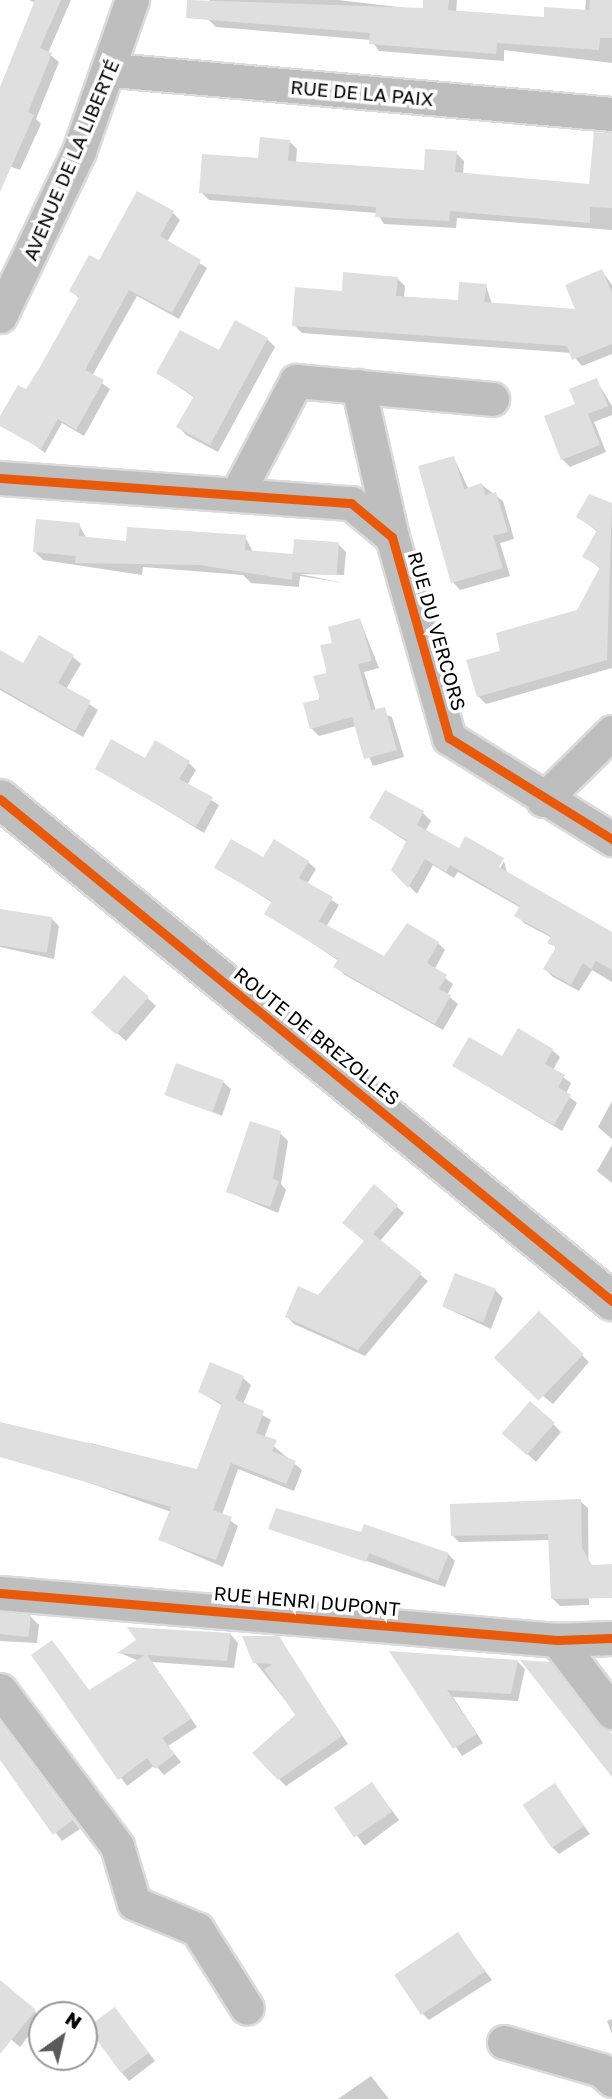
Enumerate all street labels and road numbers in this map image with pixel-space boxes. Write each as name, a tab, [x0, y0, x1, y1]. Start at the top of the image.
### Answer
street label: AVENUE DE LA LIBERTÉ	[18, 56, 124, 264]
street label: RUE DE LA PAIX	[289, 75, 435, 111]
street label: RUE DU VERCORS	[403, 549, 471, 713]
street label: ROUTE DE BREZOLLES	[230, 962, 404, 1110]
street label: RUE HENRI DUPONT	[213, 1581, 401, 1621]

